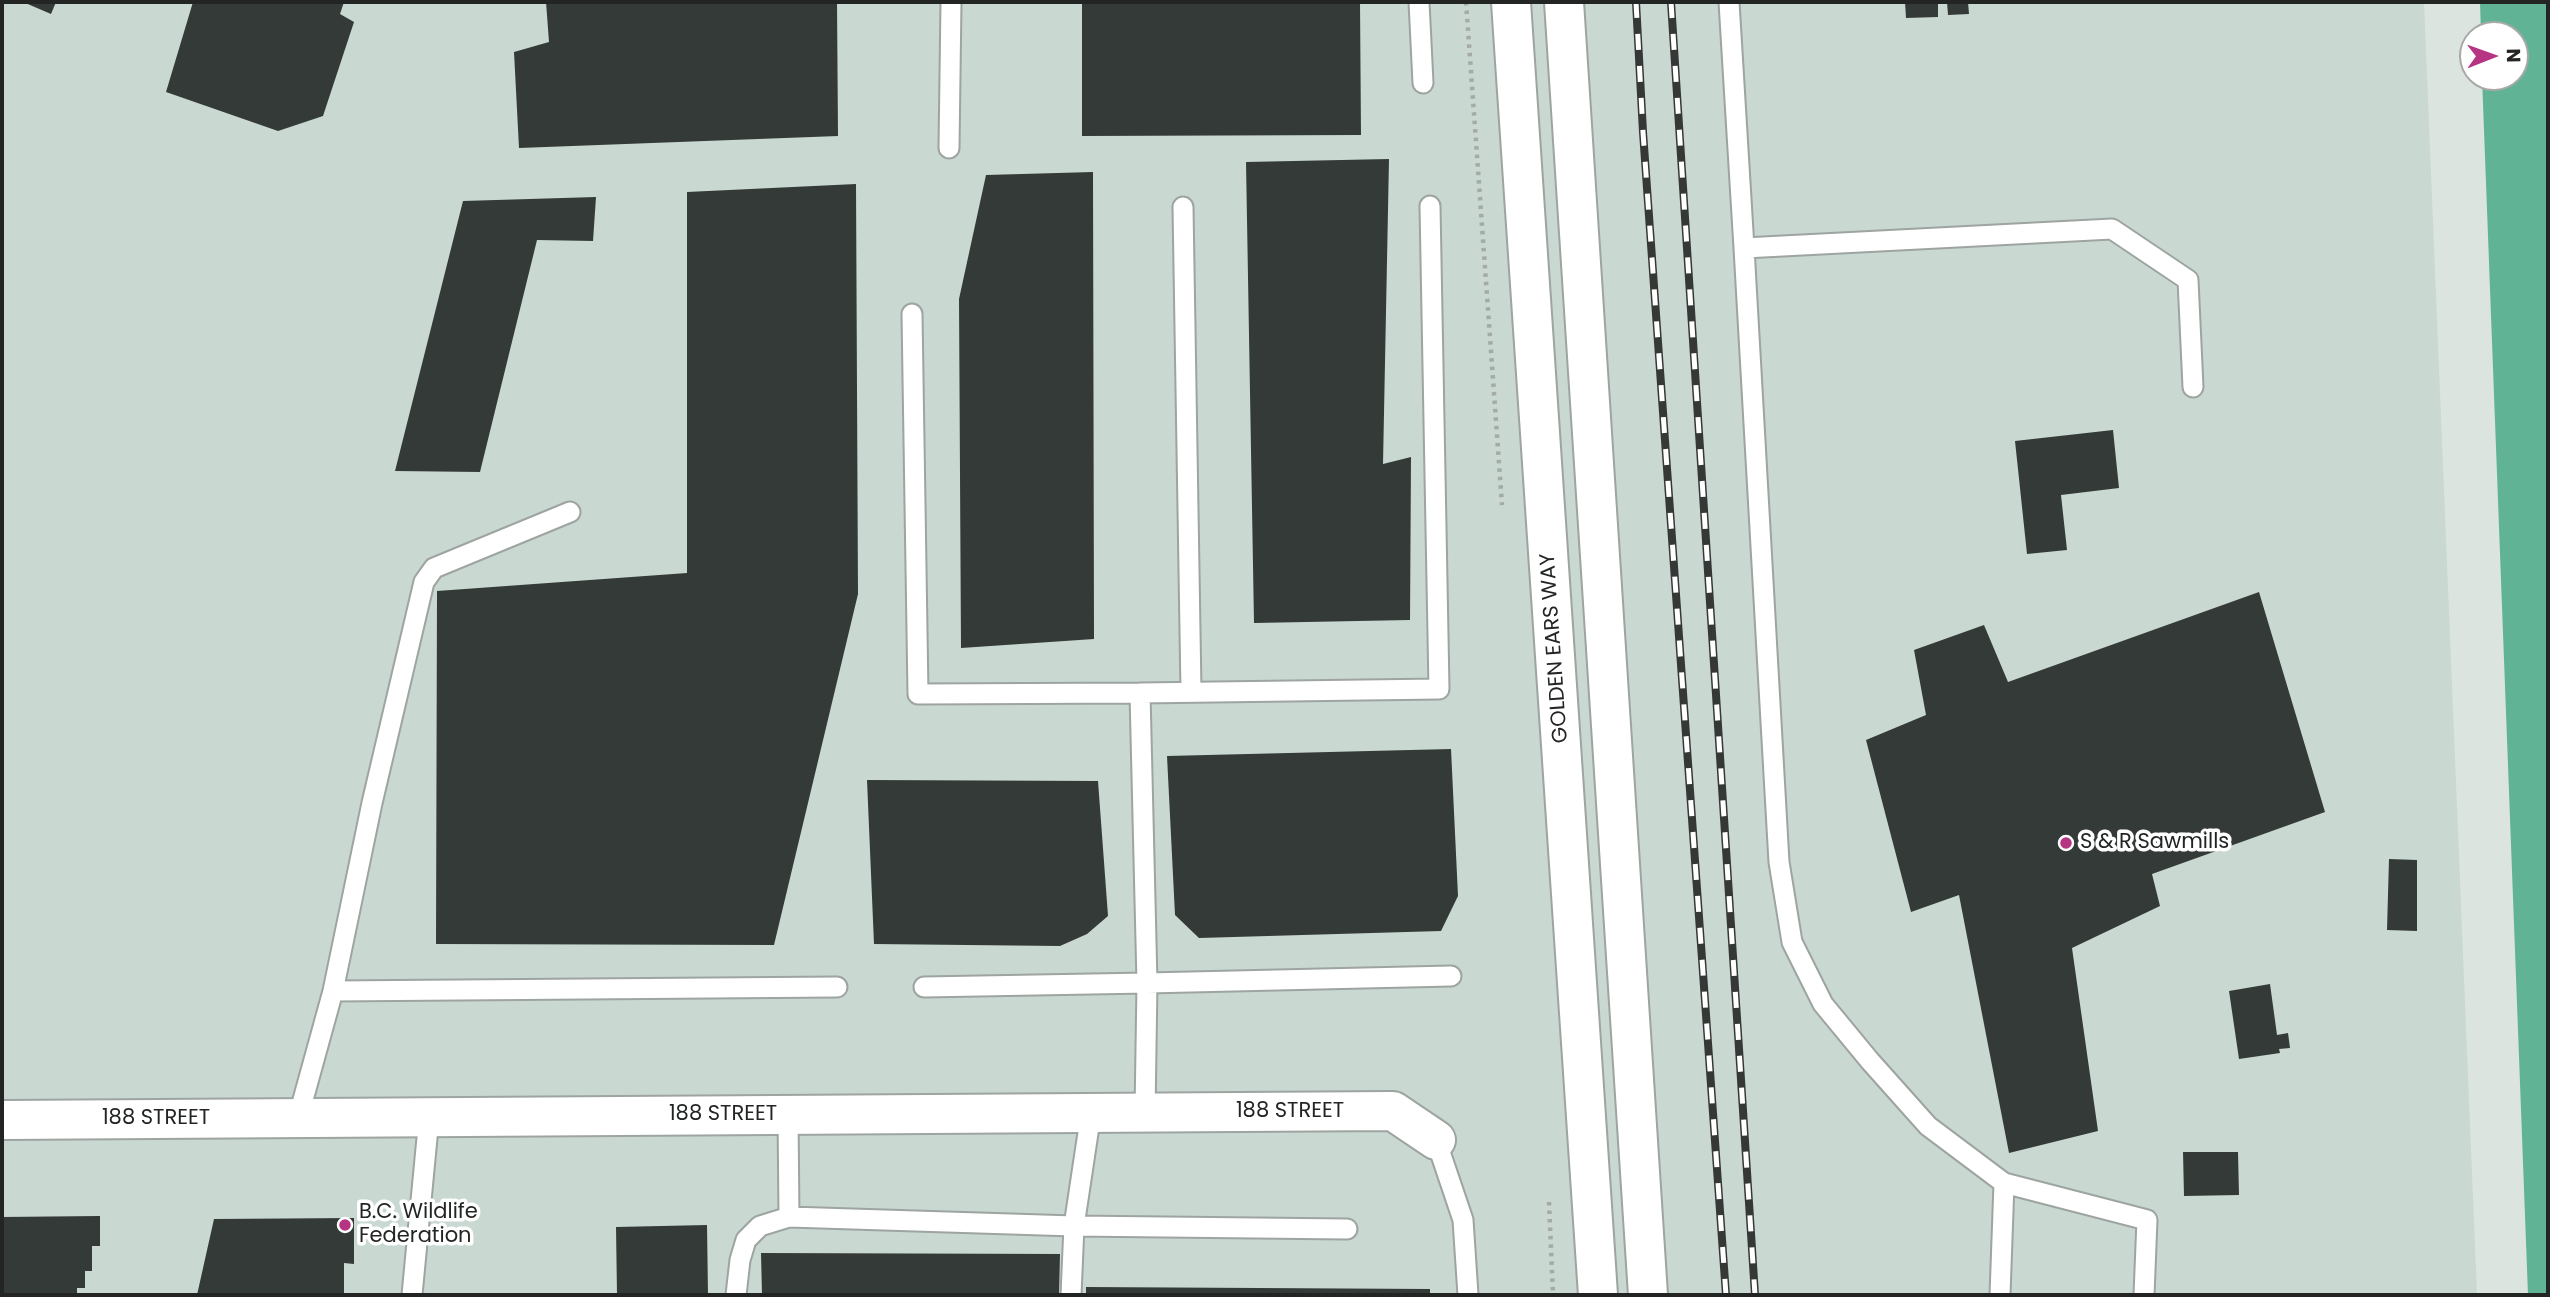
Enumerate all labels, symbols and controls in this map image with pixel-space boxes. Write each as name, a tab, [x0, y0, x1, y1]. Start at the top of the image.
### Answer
north arrow	[2459, 21, 2529, 91]
text: N	[2500, 48, 2527, 63]
street label: GOLDEN EARS WAY	[1536, 552, 1574, 744]
place label: S & R Sawmills	[2080, 830, 2229, 856]
marker: S & R Sawmills	[2058, 835, 2074, 851]
street label: 188 STREET	[1236, 1099, 1344, 1125]
street label: 188 STREET	[669, 1102, 777, 1128]
street label: 188 STREET	[102, 1106, 210, 1132]
place label: B.C. Wildlife Federation	[359, 1200, 478, 1250]
marker: B.C. Wildlife Federation	[337, 1217, 353, 1233]

